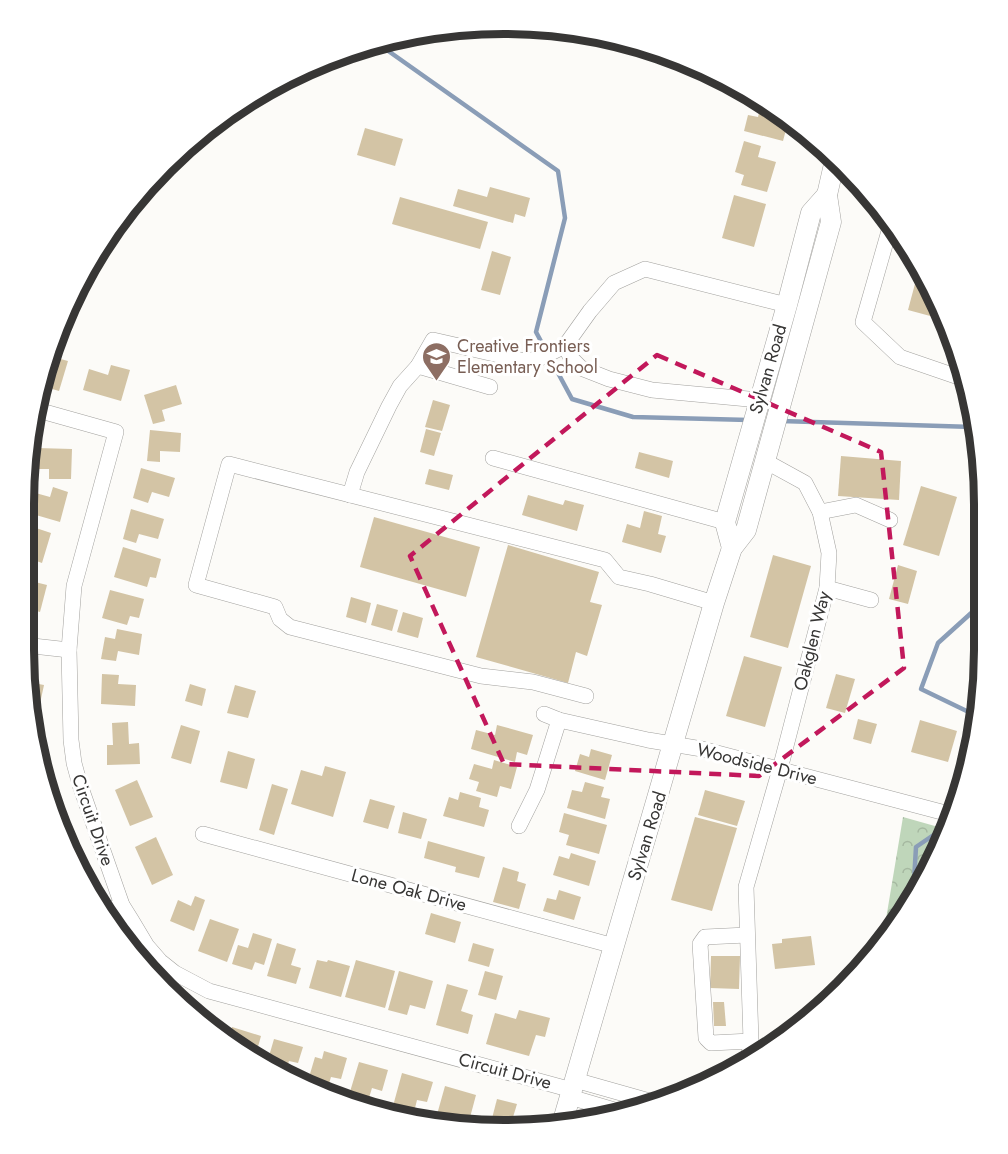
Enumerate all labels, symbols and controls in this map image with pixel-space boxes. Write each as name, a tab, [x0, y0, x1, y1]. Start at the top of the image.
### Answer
street label: Sylvan Road	[743, 321, 793, 417]
place label: Creative Frontiers Elementary School	[457, 333, 598, 380]
school or university icon: Creative Frontiers Elementary School	[420, 340, 452, 382]
street label: Oakglen Way	[787, 589, 837, 693]
street label: Woodside Drive	[694, 736, 820, 792]
street label: Circuit Drive	[65, 771, 121, 869]
street label: Sylvan Road	[621, 788, 673, 884]
street label: Lone Oak Drive	[349, 862, 469, 918]
street label: Circuit Drive	[456, 1046, 554, 1096]

